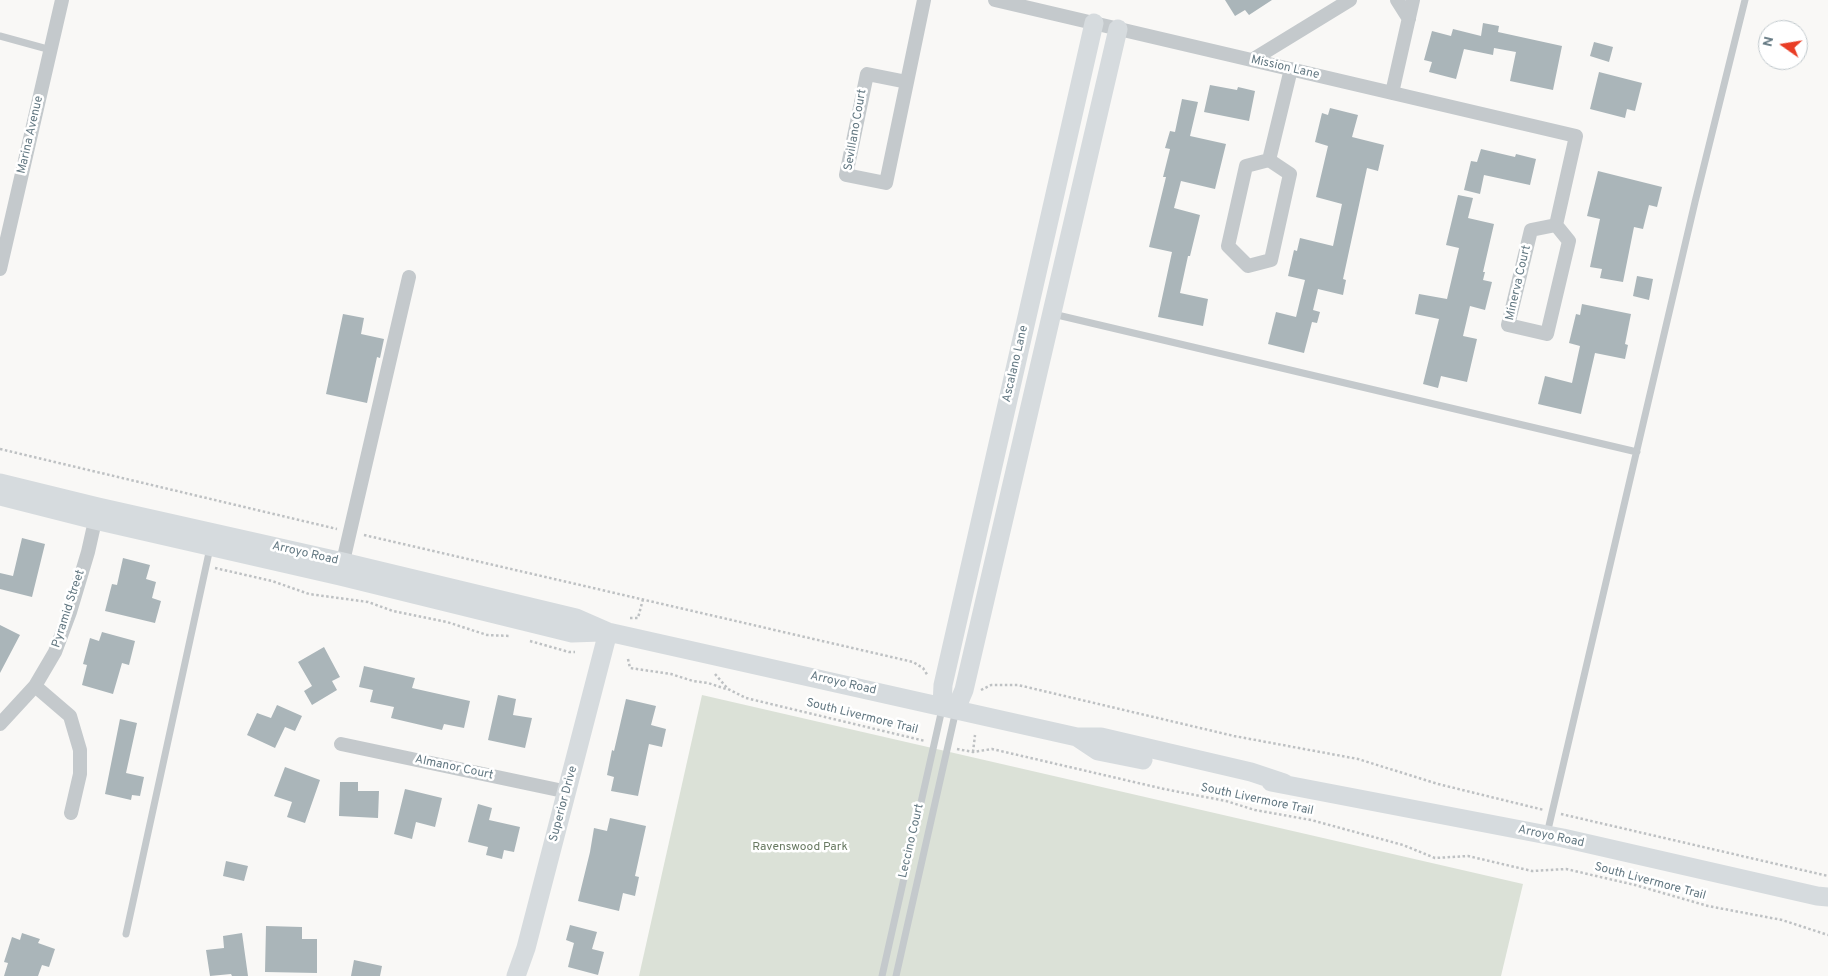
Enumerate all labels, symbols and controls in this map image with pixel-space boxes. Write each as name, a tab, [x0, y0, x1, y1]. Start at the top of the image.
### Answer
north arrow	[1758, 20, 1808, 70]
text: N	[1759, 35, 1778, 49]
street label: Mission Lane	[1249, 53, 1321, 83]
street label: Sevillano Court	[842, 88, 870, 172]
street label: Marina Avenue	[15, 95, 47, 175]
street label: Minerva Court	[1503, 244, 1535, 322]
street label: Ascalano Lane	[1000, 324, 1032, 404]
street label: Arroyo Road	[271, 539, 339, 569]
street label: Pyramid Street	[50, 568, 88, 650]
street label: Arroyo Road	[809, 669, 877, 699]
street label: South Livermore Trail	[805, 696, 919, 738]
street label: Almanor Court	[413, 753, 495, 783]
street label: Superior Drive	[547, 765, 581, 843]
street label: South Livermore Trail	[1199, 781, 1315, 819]
street label: Leccino Court	[896, 802, 928, 880]
street label: Arroyo Road	[1517, 823, 1585, 851]
park label: Ravenswood Park	[752, 841, 848, 855]
street label: South Livermore Trail	[1593, 860, 1707, 904]

